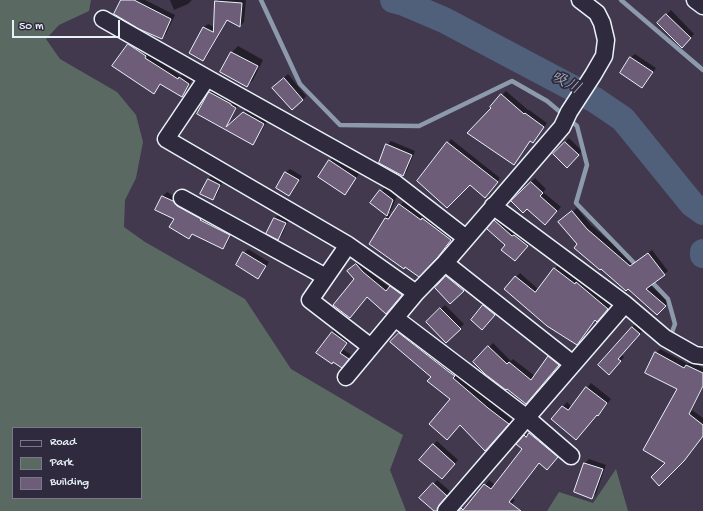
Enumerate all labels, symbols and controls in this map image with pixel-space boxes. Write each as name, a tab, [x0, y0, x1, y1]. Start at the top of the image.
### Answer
scale bar	[14, 12, 122, 38]
text: 50 m	[19, 20, 44, 34]
water label: 吸川	[546, 68, 584, 100]
legend	[12, 427, 142, 499]
text: Road	[50, 436, 76, 450]
text: Park	[50, 456, 73, 470]
text: Building	[50, 476, 89, 490]

